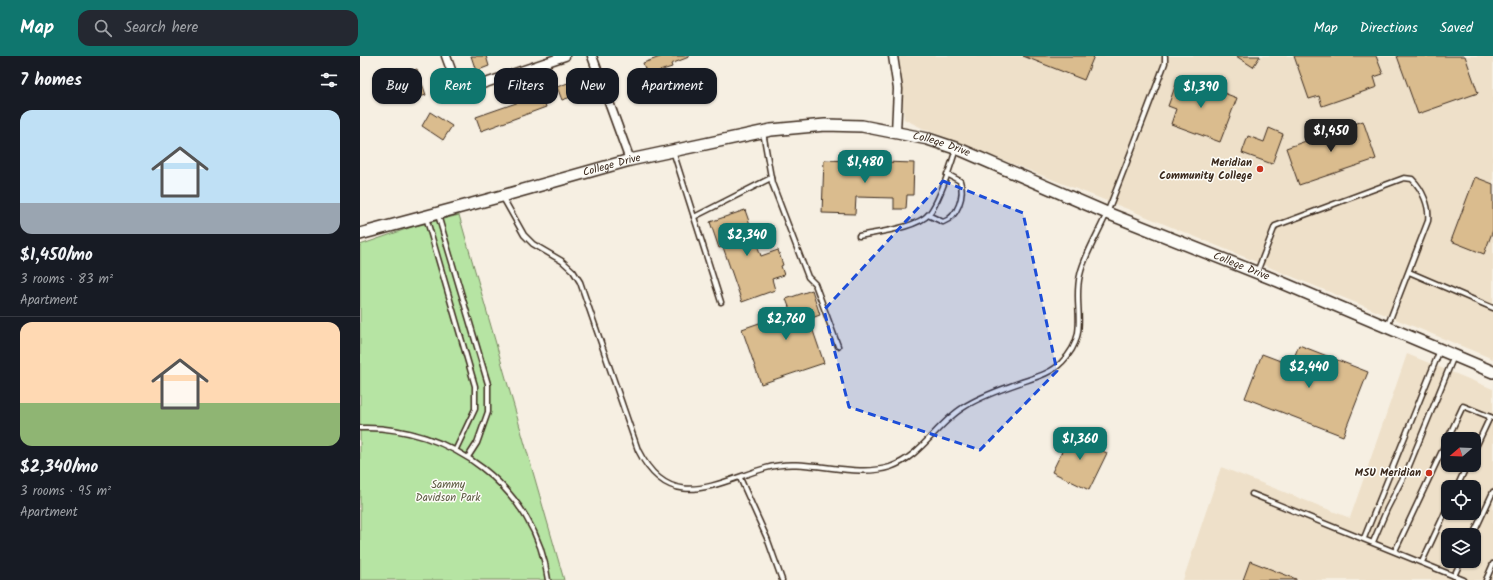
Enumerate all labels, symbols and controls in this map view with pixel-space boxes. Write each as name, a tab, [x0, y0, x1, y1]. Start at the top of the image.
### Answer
search box	[78, 10, 358, 46]
text: Map	[20, 13, 54, 43]
text: Search here	[124, 16, 198, 40]
icon: search	[92, 17, 114, 39]
text: Map	[1313, 17, 1338, 39]
text: Directions	[1360, 17, 1418, 39]
text: Saved	[1440, 17, 1473, 39]
text: 7 homes	[20, 67, 82, 94]
chip: Buy	[372, 68, 422, 104]
chip: Rent	[430, 68, 486, 104]
chip: Filters	[494, 68, 558, 104]
chip: New	[566, 68, 619, 104]
chip: Apartment	[627, 68, 717, 104]
icon: filters	[318, 69, 340, 91]
pin: $1,390	[1168, 75, 1234, 109]
text: $1,390	[1183, 77, 1219, 98]
pin: $1,450	[1298, 119, 1364, 153]
text: $1,450	[1313, 121, 1349, 142]
street label: College Drive	[911, 127, 973, 162]
icon: home	[144, 136, 216, 208]
street label: College Drive	[581, 149, 642, 182]
pin: $1,480	[832, 150, 898, 184]
text: $1,480	[847, 152, 883, 173]
place label: Meridian Community College	[1159, 154, 1253, 185]
marker: Meridian Community College	[1255, 164, 1265, 174]
pin: $2,340	[714, 223, 780, 257]
text: $2,340	[727, 225, 767, 246]
text: $1,450/mo	[20, 242, 93, 269]
street label: College Drive	[1210, 247, 1272, 286]
text: 3 rooms · 83 m²	[20, 269, 113, 290]
text: Apartment	[20, 290, 78, 311]
pin: $2,760	[753, 307, 819, 341]
text: $2,760	[767, 309, 805, 330]
icon: home	[144, 348, 216, 420]
pin: $2,440	[1276, 355, 1342, 389]
text: $2,440	[1289, 357, 1329, 378]
pin: $1,360	[1047, 427, 1113, 461]
text: $1,360	[1062, 429, 1098, 450]
north arrow	[1441, 432, 1481, 472]
map controls	[1441, 432, 1481, 568]
text: $2,340/mo	[20, 454, 98, 481]
place label: MSU Meridian	[1355, 464, 1421, 482]
marker: MSU Meridian	[1424, 468, 1434, 478]
park label: Sammy Davidson Park	[416, 476, 481, 507]
button: locate	[1441, 480, 1481, 520]
text: 3 rooms · 95 m²	[20, 481, 111, 502]
text: Apartment	[20, 502, 78, 523]
button: layers	[1441, 528, 1481, 568]

